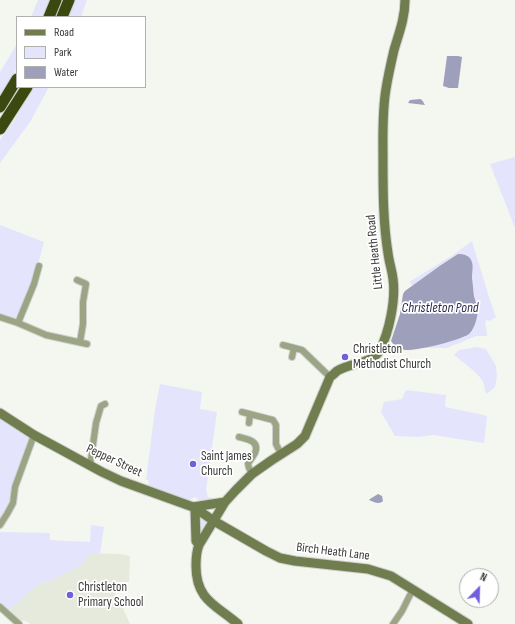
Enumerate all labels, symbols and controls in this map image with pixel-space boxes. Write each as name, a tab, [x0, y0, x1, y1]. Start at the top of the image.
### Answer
legend	[16, 16, 146, 88]
text: Road	[54, 25, 74, 40]
text: Park	[54, 45, 72, 60]
text: Water	[54, 65, 78, 80]
street label: Little Heath Road	[363, 214, 387, 290]
water label: Christleton Pond	[401, 300, 479, 316]
place label: Christleton Methodist Church	[353, 342, 431, 373]
marker: Christleton Methodist Church	[340, 352, 350, 362]
street label: Pepper Street	[84, 441, 144, 481]
place label: Saint James Church	[201, 449, 252, 480]
marker: Saint James Church	[188, 459, 198, 469]
street label: Birch Heath Lane	[296, 540, 370, 564]
north arrow	[459, 568, 499, 608]
text: N	[478, 570, 489, 585]
place label: Christleton Primary School	[78, 580, 143, 611]
marker: Christleton Primary School	[65, 590, 75, 600]

